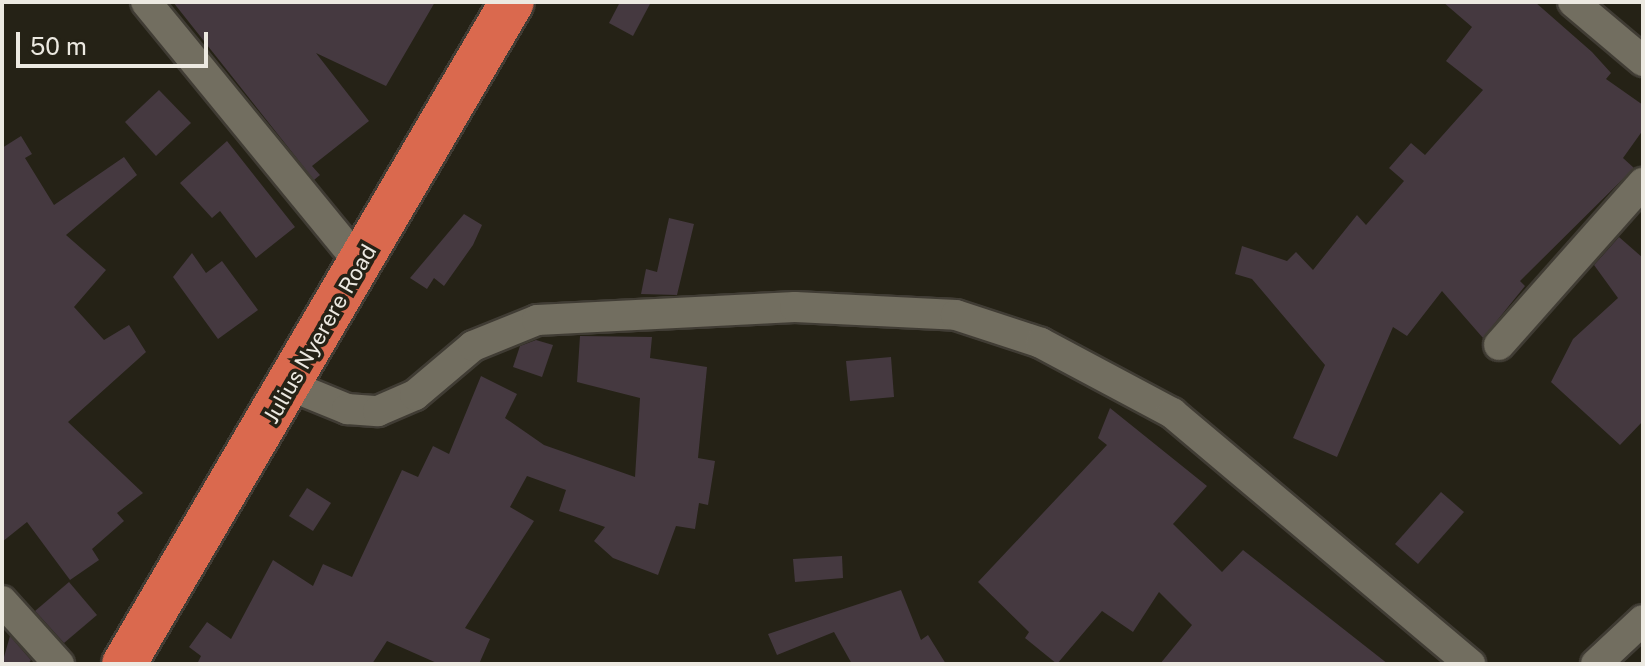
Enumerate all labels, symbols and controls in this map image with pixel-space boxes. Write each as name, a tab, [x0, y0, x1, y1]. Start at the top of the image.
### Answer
scale bar	[20, 16, 212, 66]
text: 50 m	[30, 32, 87, 60]
street label: Julius Nyerere Road	[258, 240, 382, 428]

